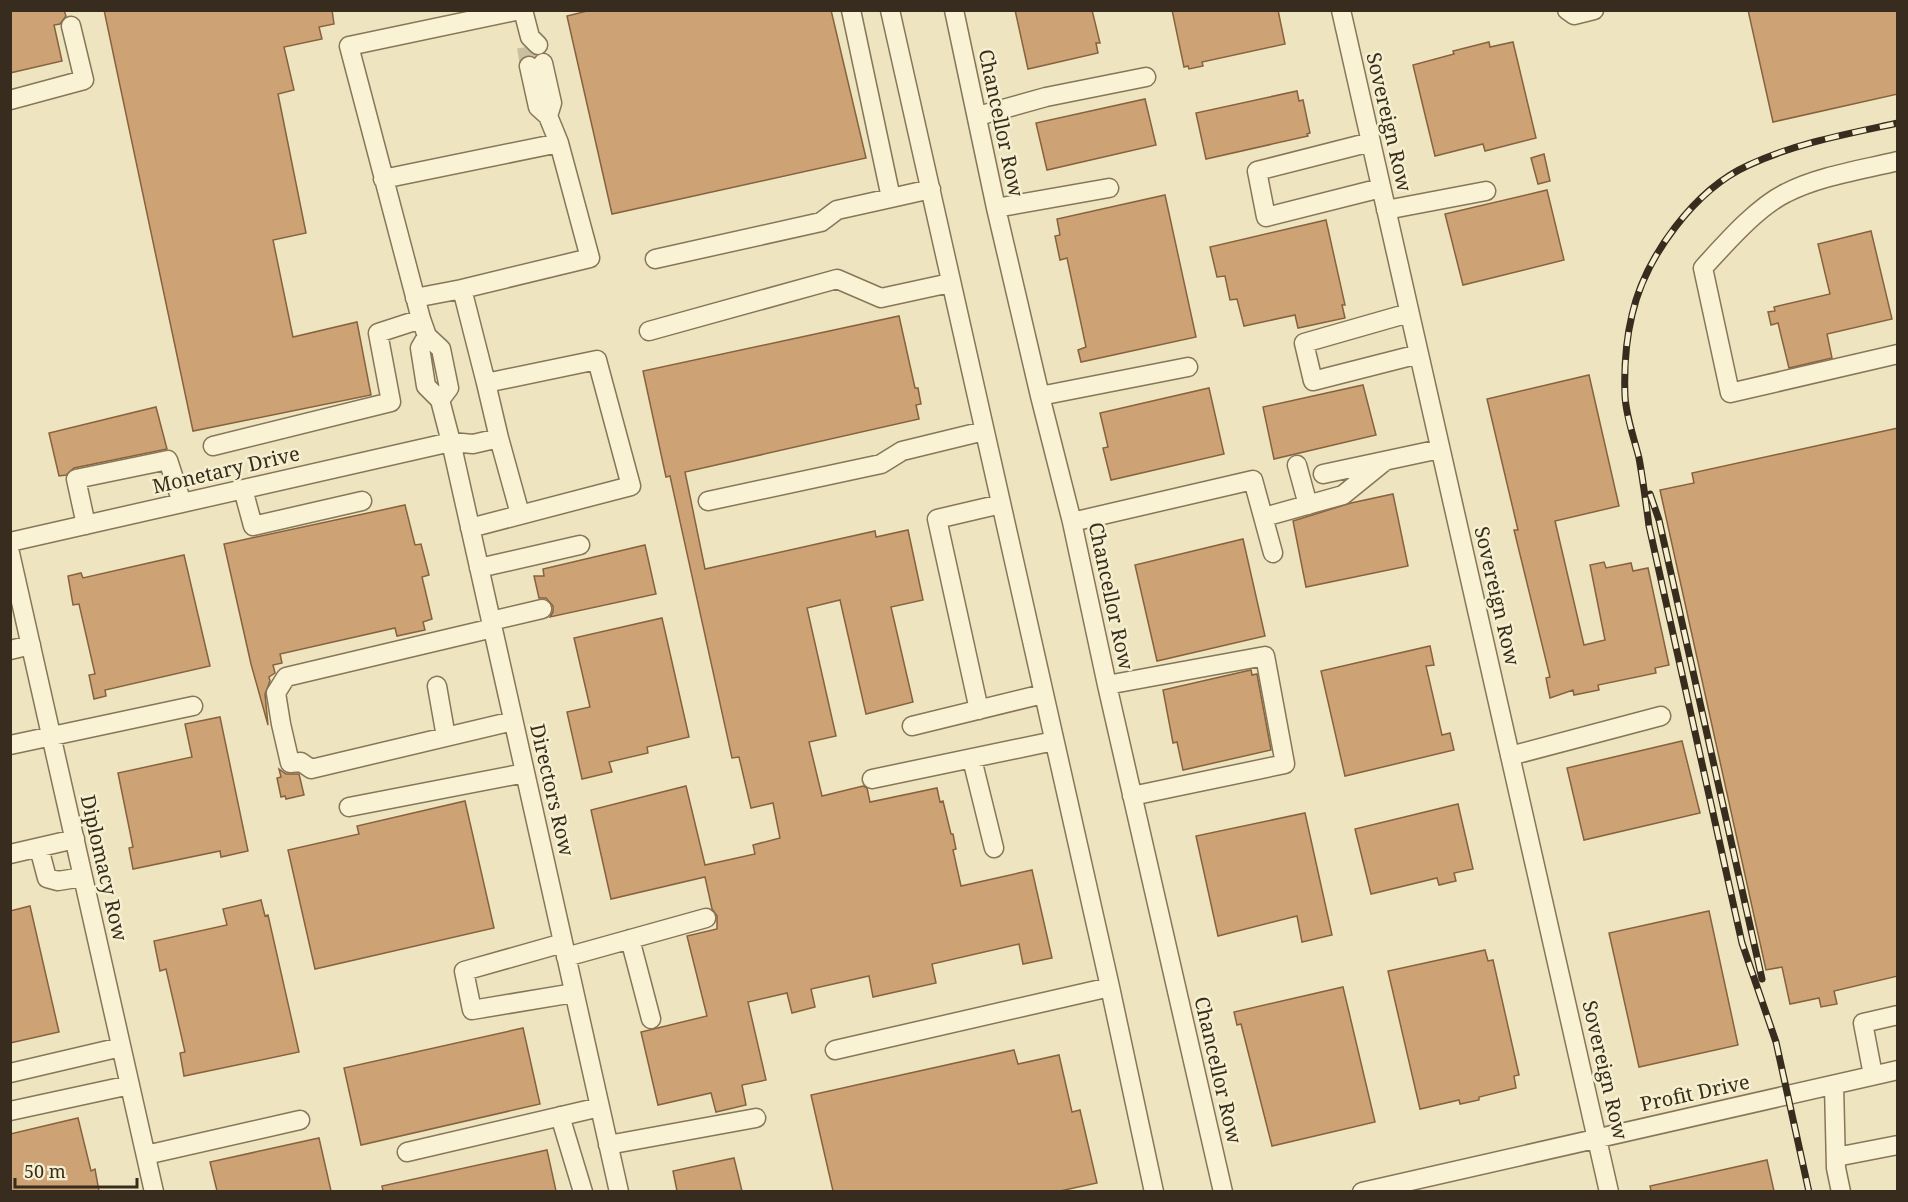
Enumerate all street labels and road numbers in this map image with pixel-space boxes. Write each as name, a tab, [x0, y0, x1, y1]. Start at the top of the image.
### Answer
street label: Chancellor Row	[973, 47, 1030, 200]
street label: Sovereign Row	[1360, 50, 1419, 195]
street label: Monetary Drive	[149, 439, 302, 500]
street label: Chancellor Row	[1083, 520, 1140, 673]
street label: Sovereign Row	[1468, 524, 1527, 669]
street label: Directors Row	[524, 721, 581, 859]
street label: Diplomacy Row	[75, 792, 135, 944]
street label: Chancellor Row	[1188, 994, 1249, 1147]
street label: Sovereign Row	[1576, 998, 1635, 1143]
street label: Profit Drive	[1638, 1068, 1752, 1117]

